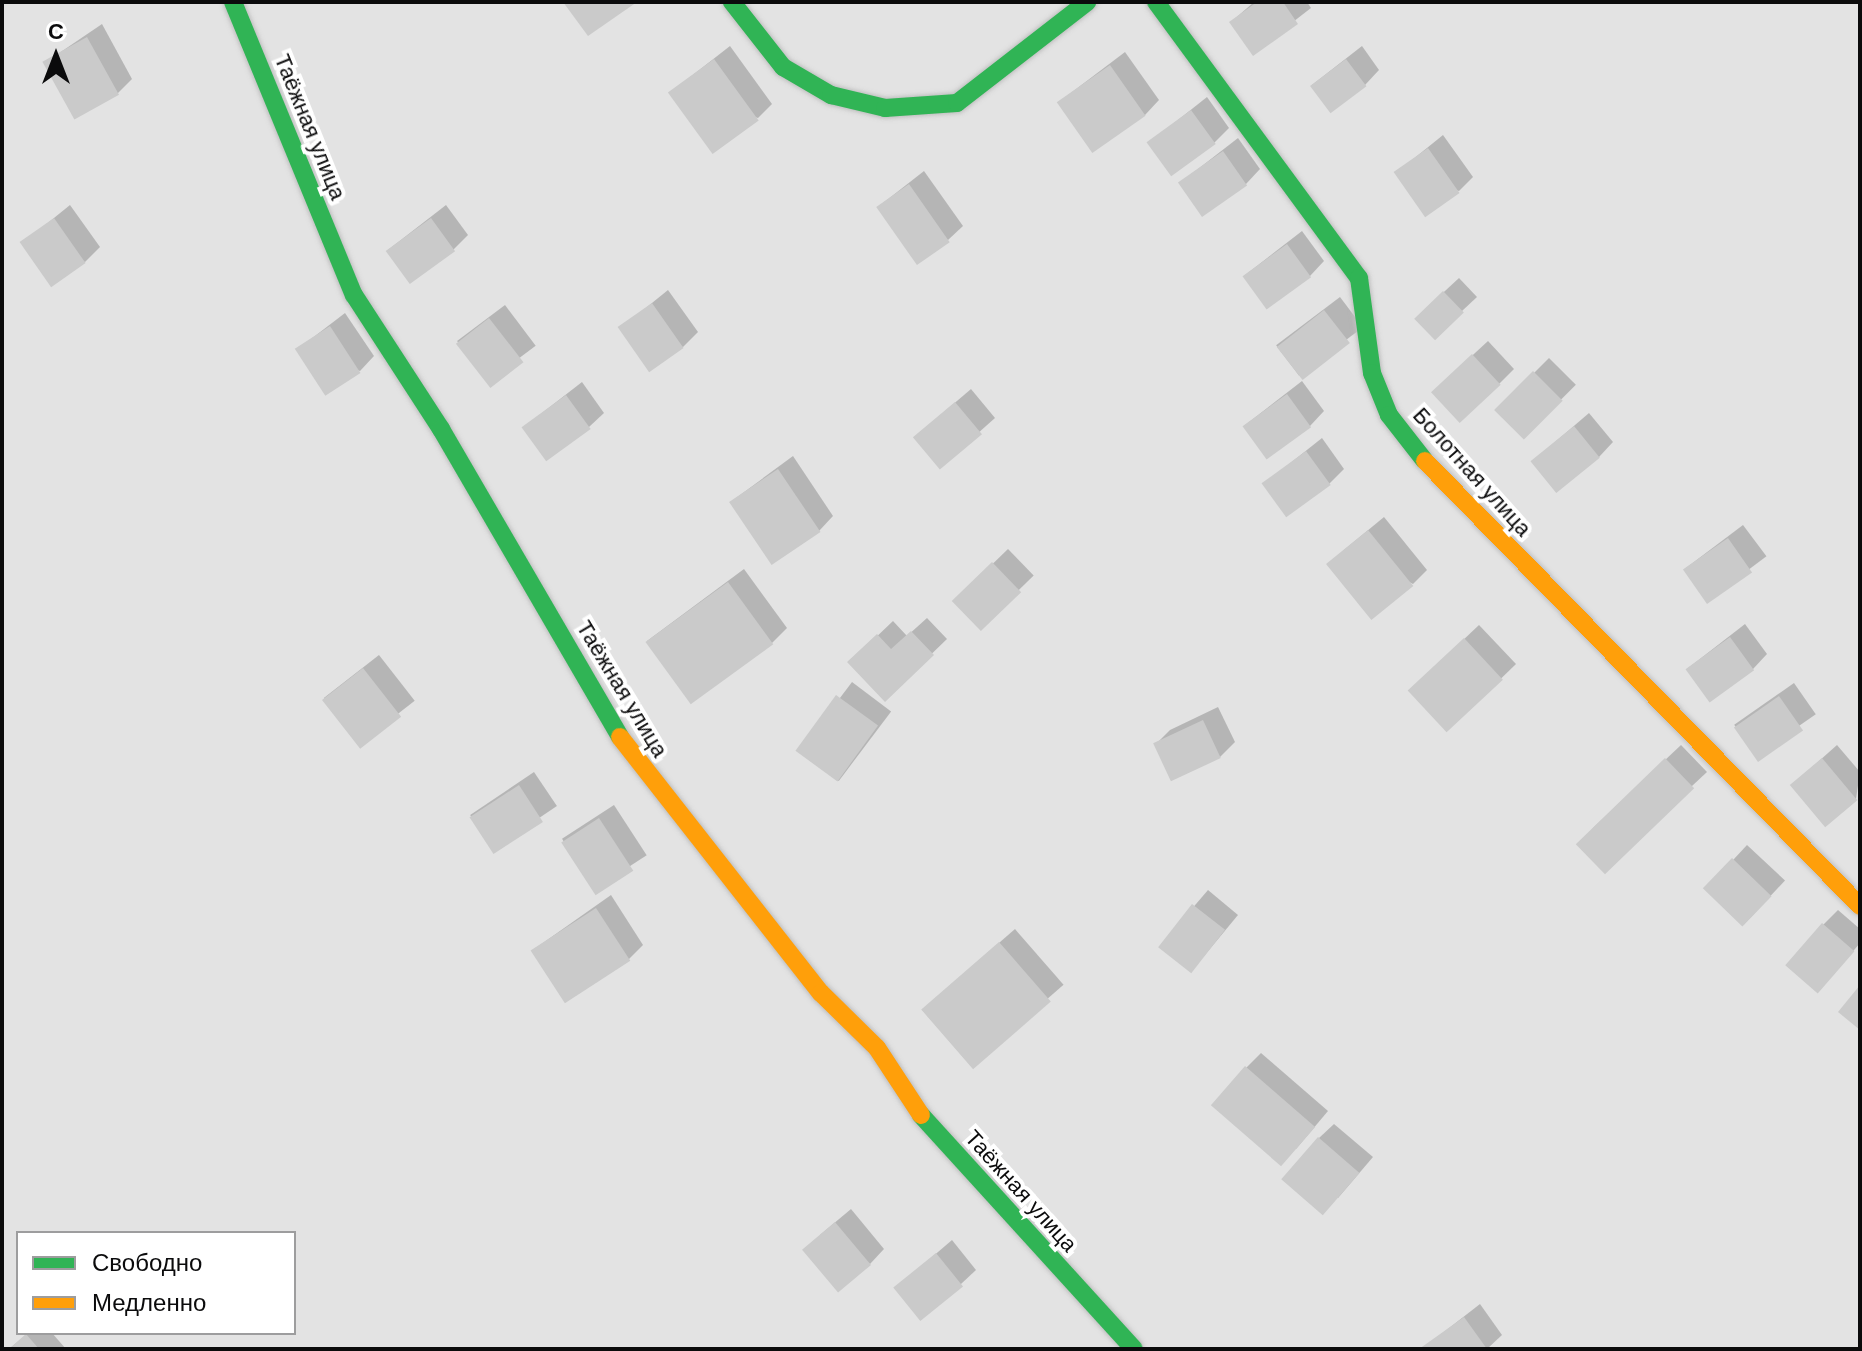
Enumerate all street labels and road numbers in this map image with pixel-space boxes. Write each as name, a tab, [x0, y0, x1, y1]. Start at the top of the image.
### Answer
street label: Таёжная улица	[269, 50, 351, 204]
street label: Болотная улица	[1407, 402, 1537, 542]
street label: Таёжная улица	[571, 616, 673, 762]
street label: Таёжная улица	[959, 1125, 1083, 1257]

